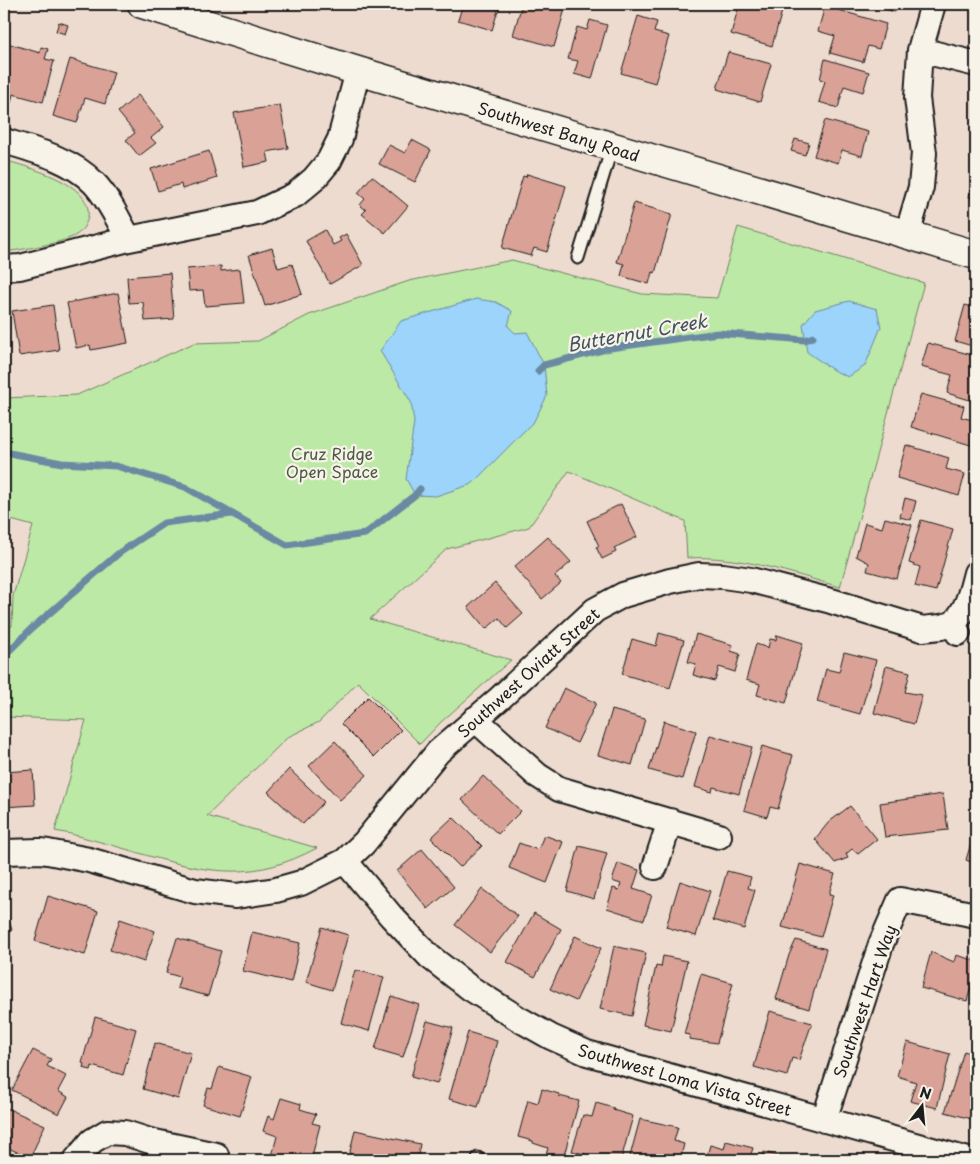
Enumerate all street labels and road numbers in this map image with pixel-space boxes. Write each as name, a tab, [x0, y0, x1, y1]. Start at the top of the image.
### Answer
street label: Southwest Bany Road	[475, 95, 643, 167]
street label: Southwest Oviatt Street	[452, 601, 605, 743]
street label: Southwest Hart Way	[827, 921, 901, 1081]
street label: Southwest Loma Vista Street	[575, 1037, 795, 1121]

